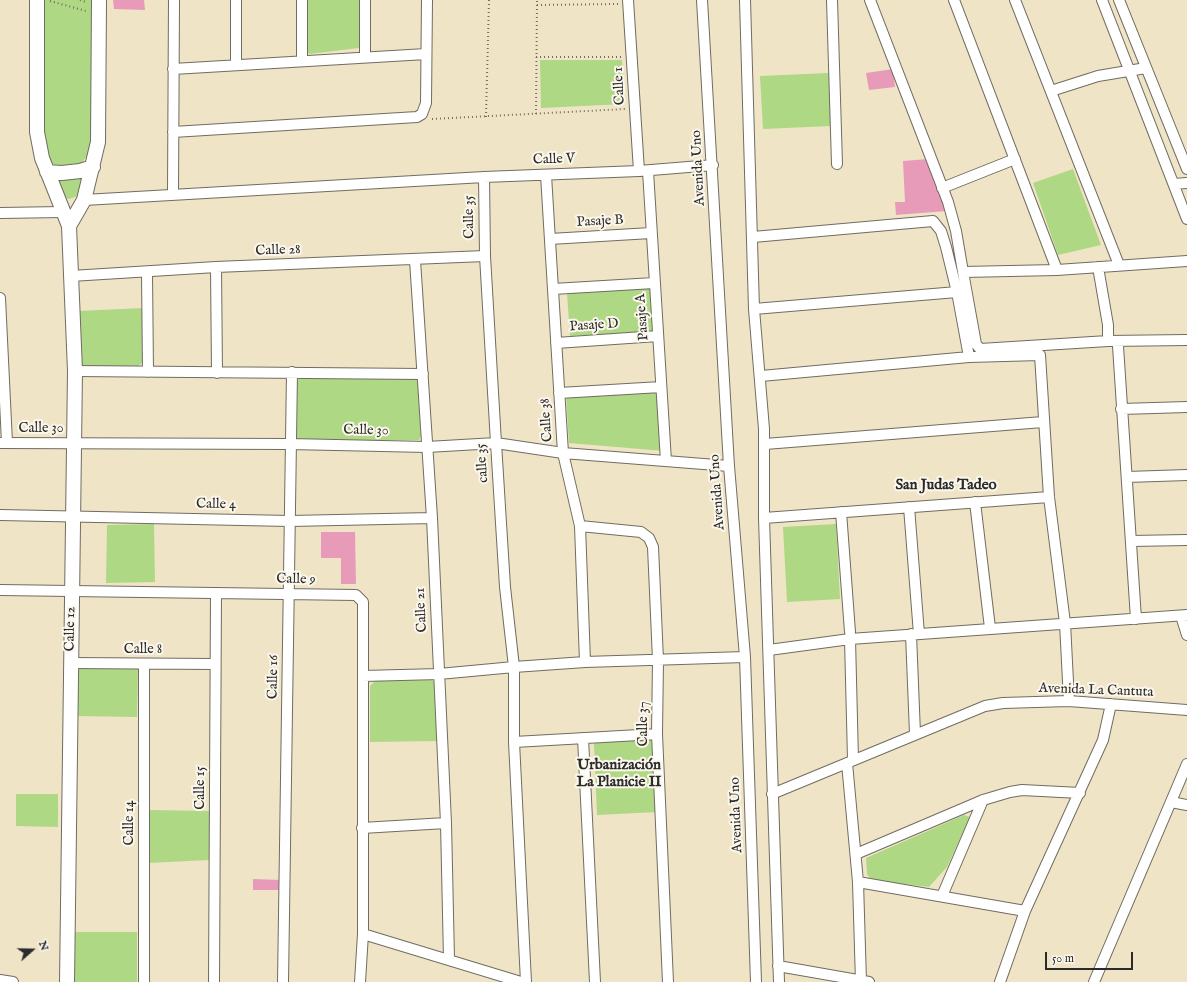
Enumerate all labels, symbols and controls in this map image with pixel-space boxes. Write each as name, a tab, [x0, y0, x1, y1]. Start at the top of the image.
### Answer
street label: Calle 1	[611, 66, 629, 106]
street label: Avenida Uno	[689, 130, 709, 206]
street label: Calle V	[533, 151, 575, 169]
street label: Calle 35	[461, 195, 479, 239]
street label: Pasaje B	[576, 212, 624, 232]
street label: Calle 28	[255, 242, 301, 260]
street label: Pasaje A	[633, 293, 653, 341]
street label: Pasaje D	[569, 316, 619, 336]
street label: Calle 38	[537, 398, 557, 442]
street label: Calle 30	[18, 421, 64, 437]
street label: Calle 30	[343, 422, 389, 440]
street label: calle 35	[473, 443, 493, 483]
street label: Avenida Uno	[707, 454, 729, 530]
district label: San Judas Tadeo	[895, 477, 997, 495]
street label: Calle 4	[196, 496, 236, 514]
street label: Calle 9	[276, 571, 316, 589]
street label: Calle 21	[412, 587, 432, 633]
street label: Calle 12	[62, 606, 80, 652]
street label: Calle 8	[124, 642, 162, 658]
street label: Calle 16	[265, 655, 283, 699]
street label: Avenida La Cantuta	[1038, 681, 1154, 701]
street label: Calle 37	[636, 702, 652, 746]
district label: Urbanización La Planicie II	[576, 757, 662, 792]
street label: Calle 15	[193, 766, 209, 810]
street label: Avenida Uno	[727, 777, 747, 853]
street label: Calle 14	[122, 800, 138, 846]
north arrow	[12, 930, 52, 970]
text: N	[35, 939, 51, 953]
scale bar	[1047, 944, 1135, 970]
text: 50 m	[1052, 951, 1074, 966]

